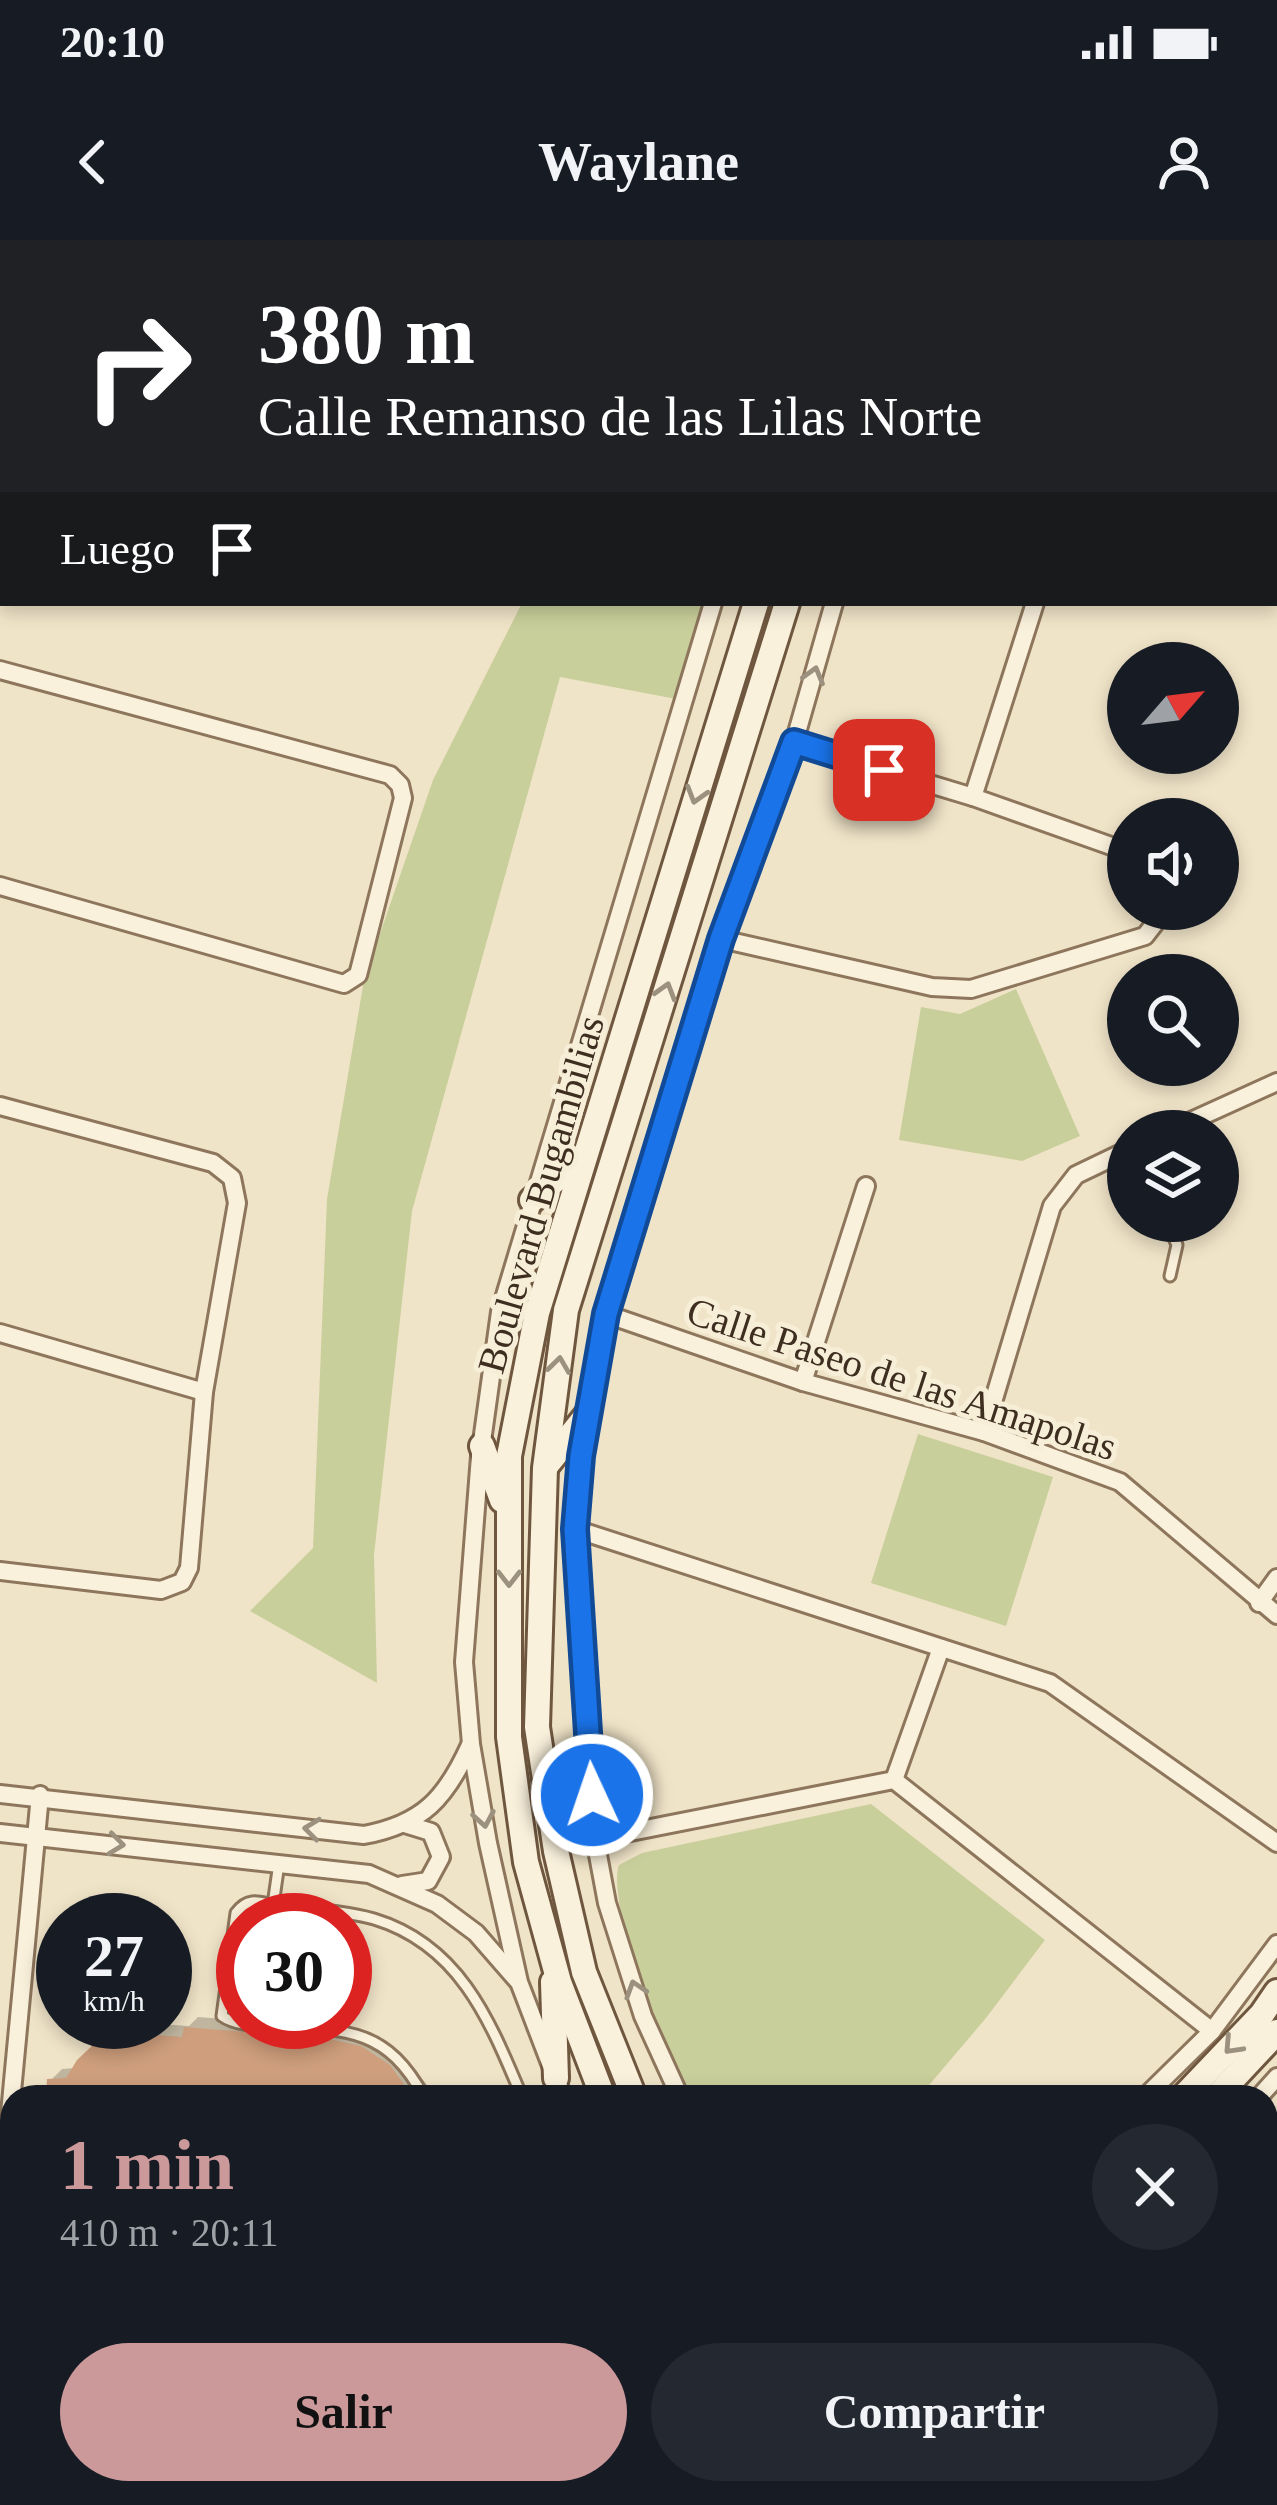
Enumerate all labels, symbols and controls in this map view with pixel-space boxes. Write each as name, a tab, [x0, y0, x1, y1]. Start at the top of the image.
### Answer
text: 20:10	[60, 17, 165, 67]
icon: back	[60, 129, 126, 195]
icon: person	[1151, 129, 1217, 195]
text: Waylane	[538, 132, 739, 192]
icon: right	[60, 288, 216, 444]
text: 380 m	[258, 288, 475, 381]
text: Calle Remanso de las Lilas Norte	[258, 387, 982, 447]
icon: arrive	[199, 516, 265, 582]
text: Luego	[60, 524, 175, 574]
north arrow	[1107, 642, 1239, 774]
map controls	[1107, 642, 1239, 1242]
one-way arrow	[799, 665, 824, 686]
pin	[833, 719, 935, 821]
icon: arrive	[851, 737, 917, 803]
one-way arrow	[685, 784, 710, 805]
button: sound	[1107, 798, 1239, 930]
button: search	[1107, 954, 1239, 1086]
one-way arrow	[651, 981, 676, 1002]
street label: Boulevard Bugambilias	[469, 1011, 613, 1378]
button: layers	[1107, 1110, 1239, 1242]
street label: Calle Paseo de las Amapolas	[682, 1289, 1122, 1469]
one-way arrow	[545, 1355, 571, 1375]
one-way arrow	[496, 1570, 522, 1588]
position arrow	[529, 1732, 655, 1858]
one-way arrow	[470, 1809, 495, 1829]
one-way arrow	[303, 1816, 322, 1842]
one-way arrow	[107, 1831, 126, 1857]
speed limit sign: 30	[216, 1893, 372, 2049]
text: 27	[84, 1923, 144, 1989]
one-way arrow	[624, 1979, 649, 2000]
text: km/h	[83, 1984, 145, 2017]
one-way arrow	[1224, 2032, 1246, 2054]
button: close	[1092, 2124, 1218, 2250]
text: 1 min	[60, 2125, 234, 2205]
text: 410 m · 20:11	[60, 2211, 278, 2254]
button: Salir	[60, 2343, 627, 2481]
button: Compartir	[651, 2343, 1218, 2481]

